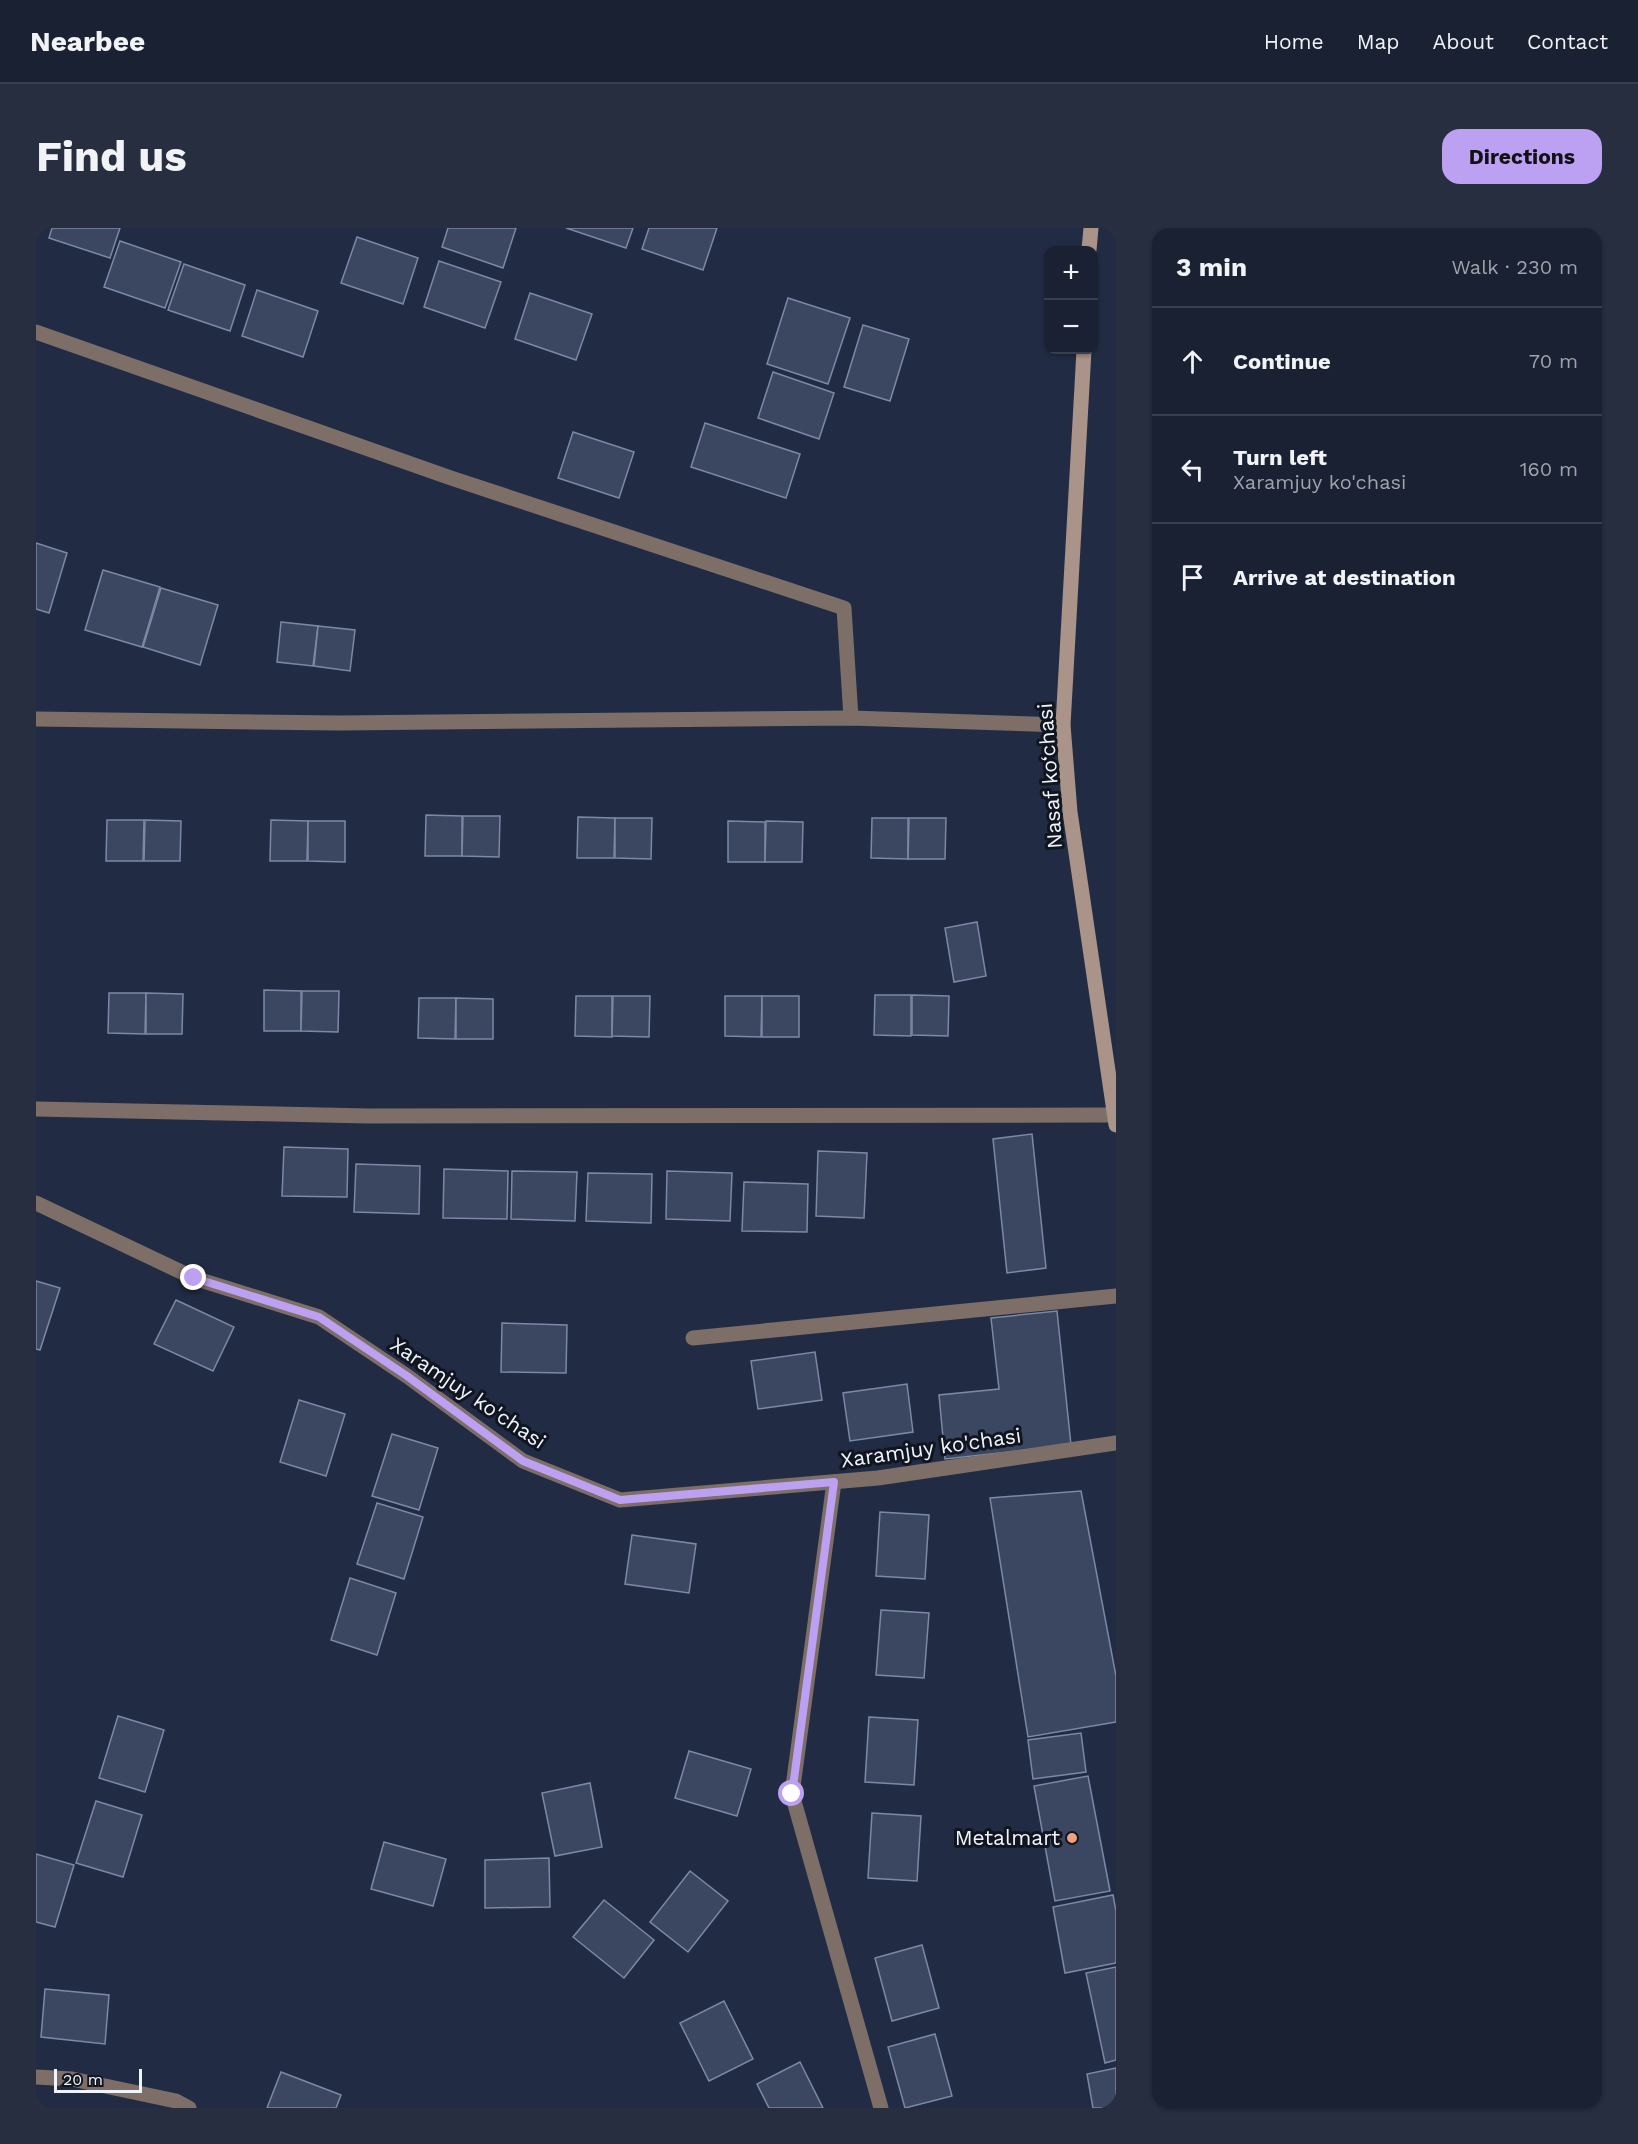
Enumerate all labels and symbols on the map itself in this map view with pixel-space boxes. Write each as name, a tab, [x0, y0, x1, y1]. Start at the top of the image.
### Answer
street label: Nasaf ko‘chasi	[1032, 702, 1067, 850]
route end	[180, 1264, 206, 1290]
street label: Xaramjuy ko'chasi	[386, 1331, 551, 1454]
street label: Xaramjuy ko'chasi	[839, 1422, 1023, 1473]
route start	[778, 1780, 804, 1806]
place label: Metalmart	[955, 1825, 1060, 1850]
marker: Metalmart	[1065, 1831, 1079, 1845]
scale bar	[54, 2066, 142, 2094]

